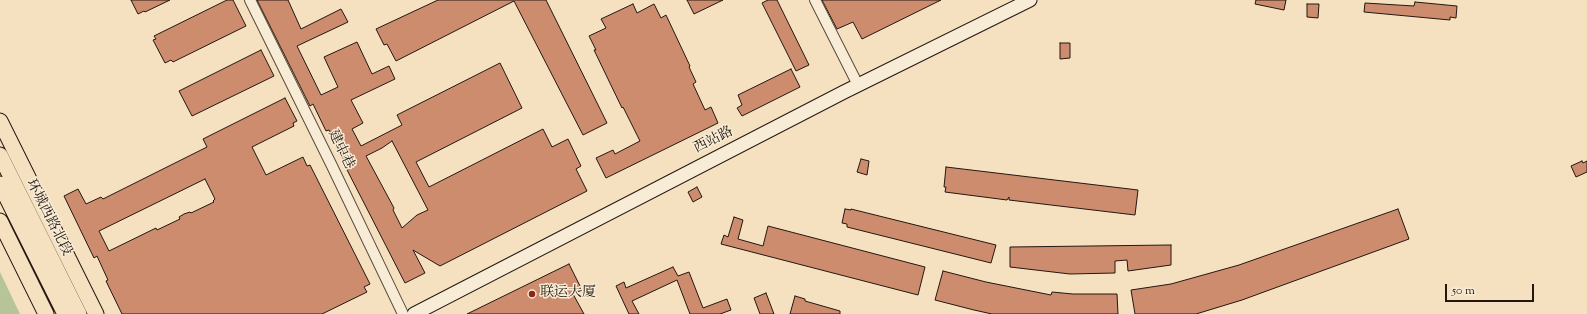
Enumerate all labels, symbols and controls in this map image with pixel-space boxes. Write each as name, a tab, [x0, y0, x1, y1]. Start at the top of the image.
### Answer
street label: 西站路	[691, 124, 737, 158]
street label: 建中巷	[323, 127, 357, 173]
street label: 环城西路北段	[21, 177, 75, 259]
scale bar	[1447, 276, 1536, 302]
text: 50 m	[1452, 282, 1475, 300]
place label: 联运大厦	[540, 286, 596, 302]
marker: 联运大厦	[527, 289, 537, 299]

